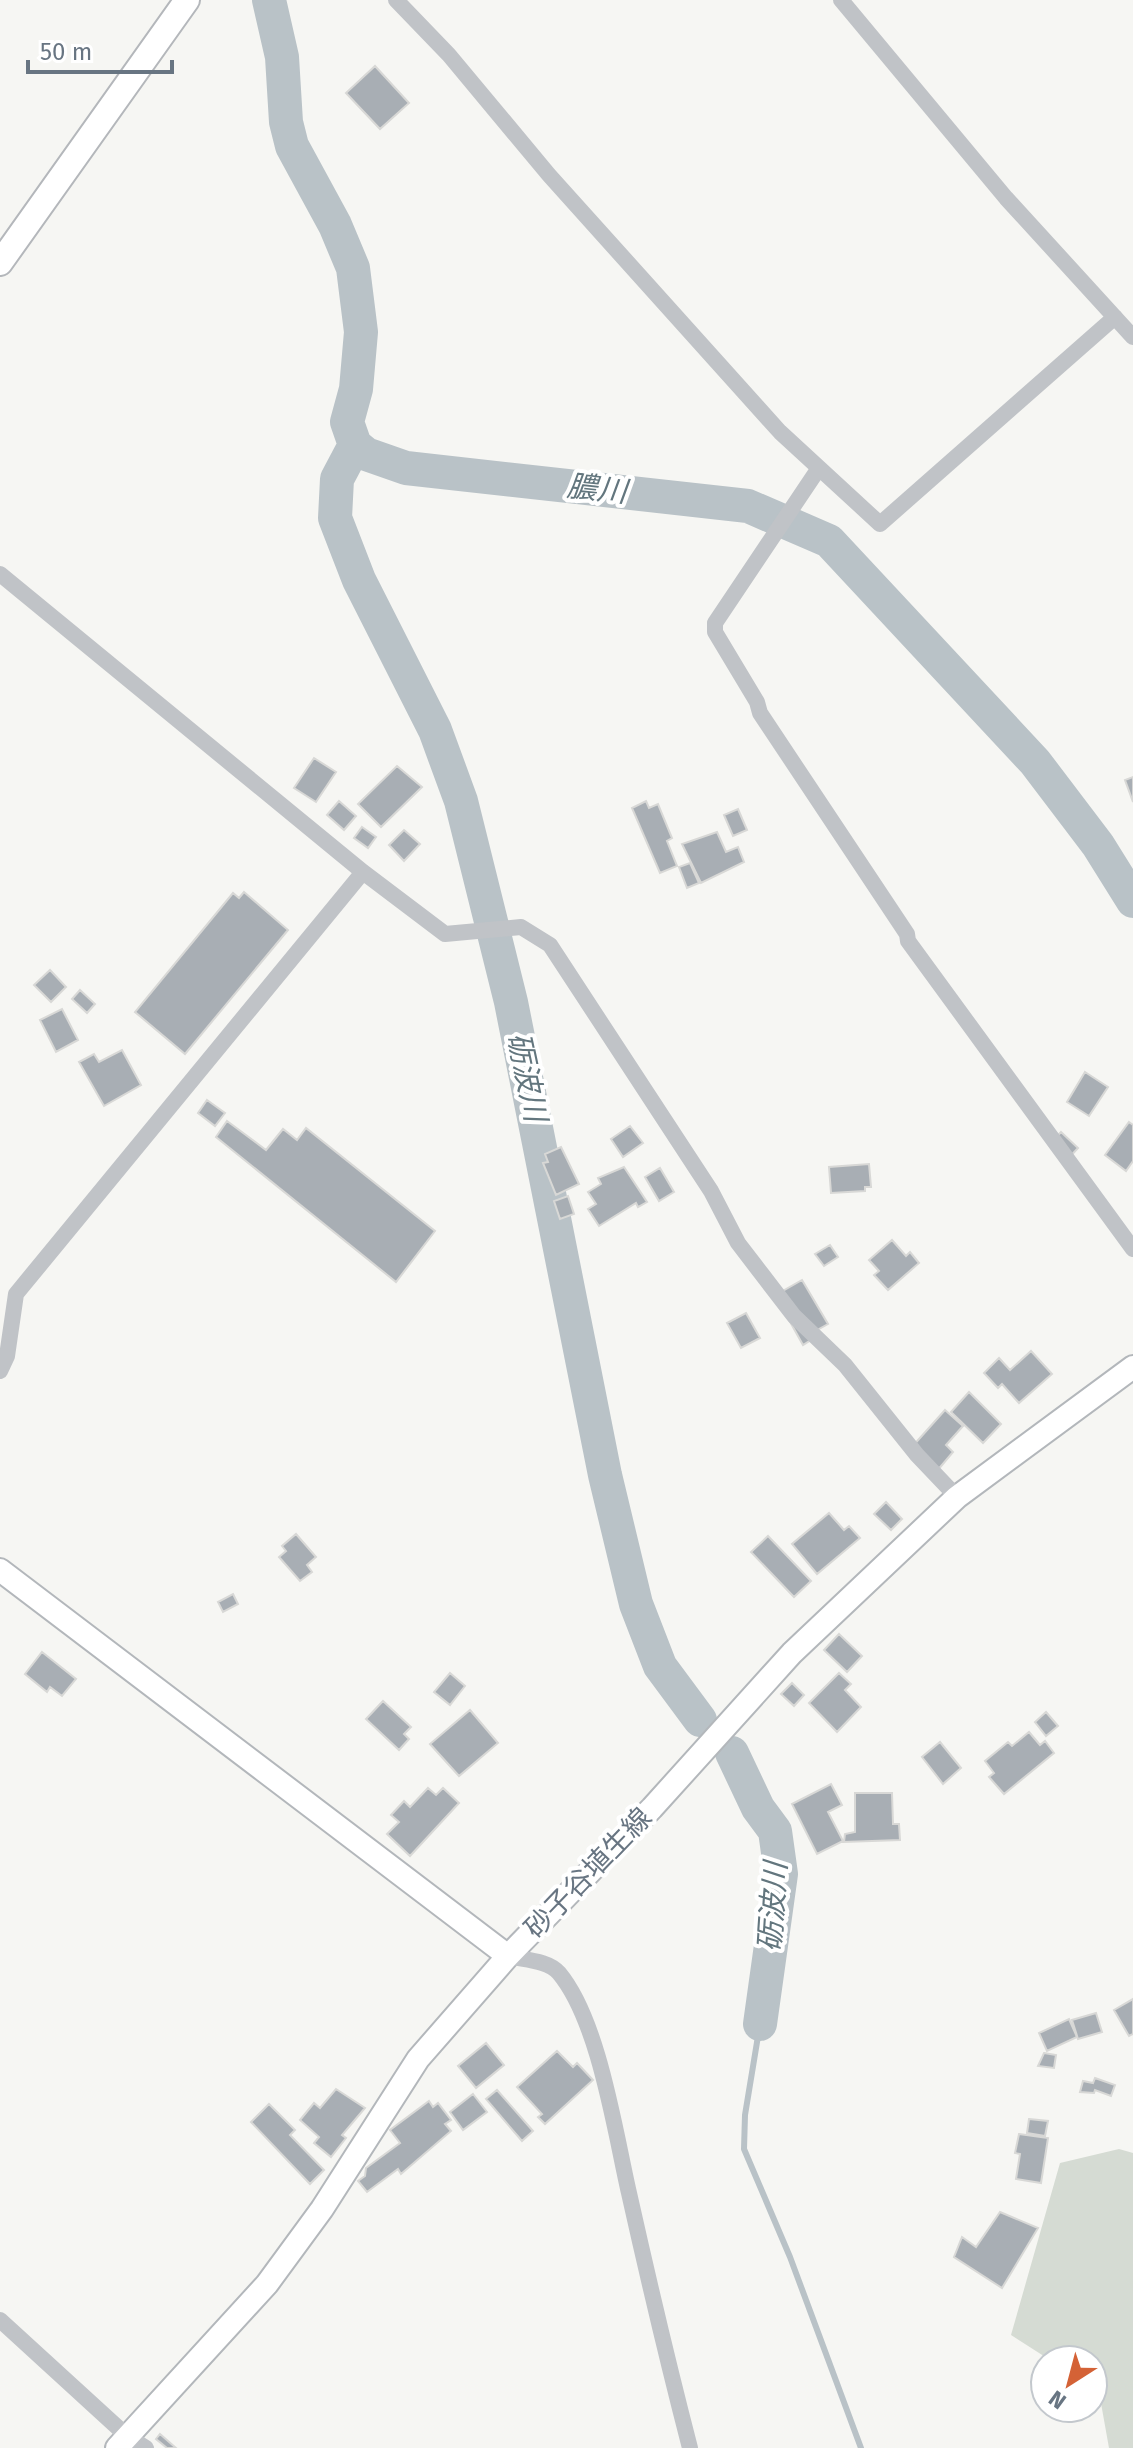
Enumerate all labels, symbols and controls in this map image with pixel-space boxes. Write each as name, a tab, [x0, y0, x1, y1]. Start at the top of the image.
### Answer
scale bar	[28, 24, 172, 74]
text: 50 m	[40, 38, 92, 66]
water label: 膿川	[565, 468, 632, 510]
water label: 砺波川	[500, 1029, 555, 1128]
street label: 砂子谷埴生線	[518, 1801, 658, 1945]
water label: 砺波川	[752, 1858, 794, 1953]
north arrow	[1029, 2344, 1109, 2424]
text: N	[1044, 2385, 1071, 2415]

